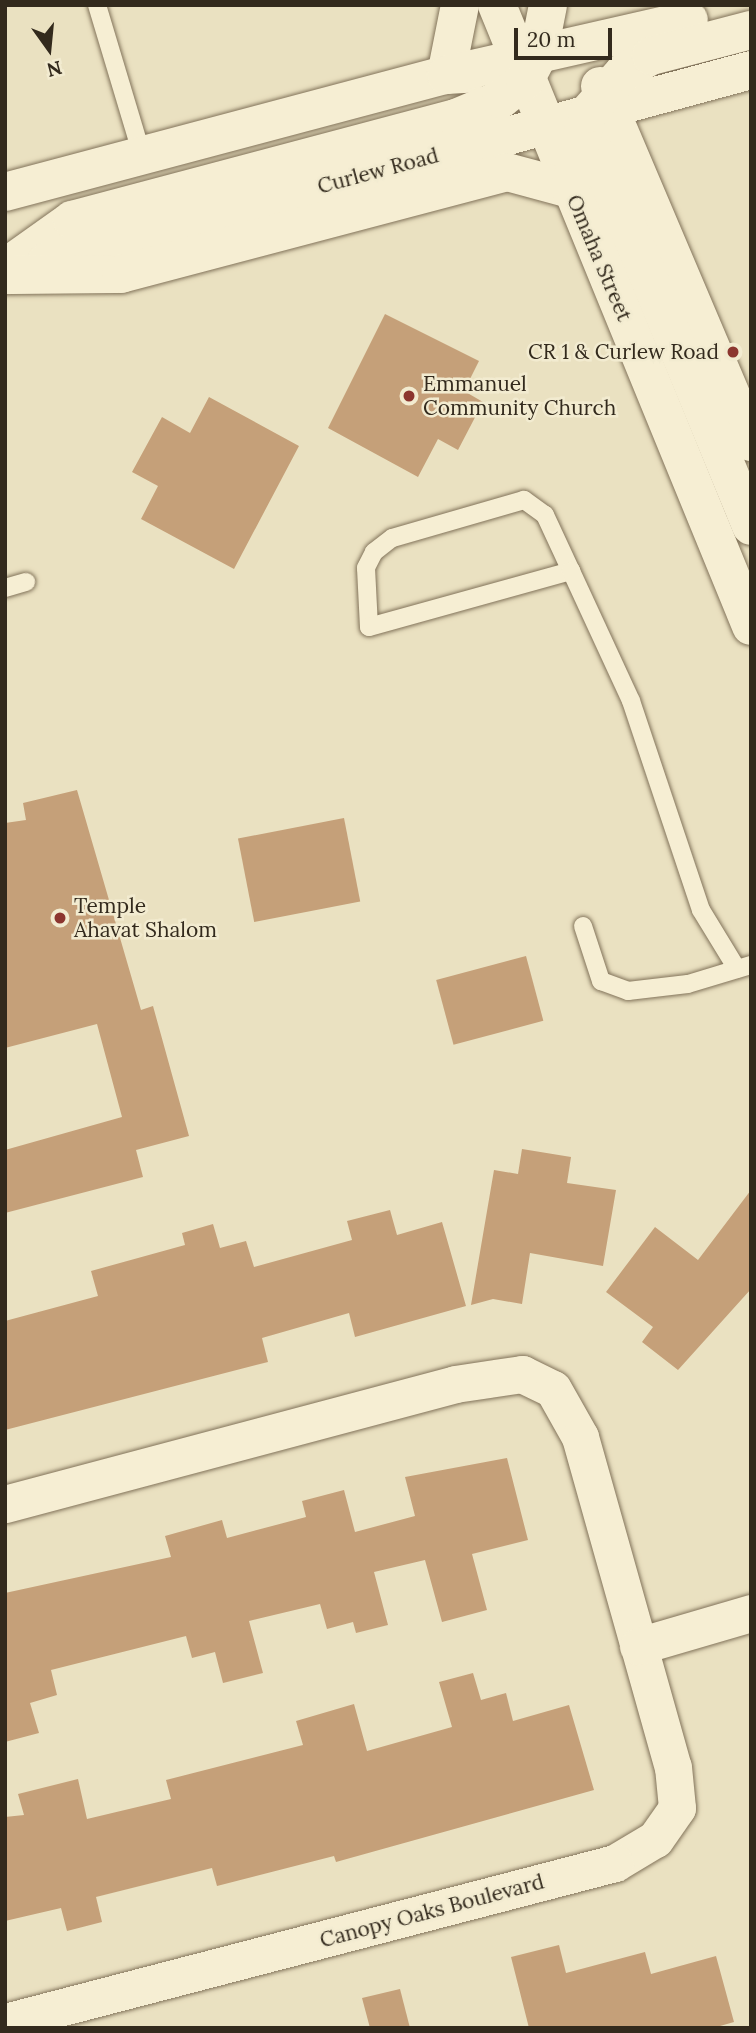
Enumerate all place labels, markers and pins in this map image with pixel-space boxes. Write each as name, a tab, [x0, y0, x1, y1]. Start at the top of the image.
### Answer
place label: CR 1 & Curlew Road	[528, 339, 719, 365]
marker: CR 1 & Curlew Road	[725, 344, 741, 360]
place label: Emmanuel Community Church	[423, 371, 616, 421]
marker: Emmanuel Community Church	[401, 388, 417, 404]
place label: Temple Ahavat Shalom	[74, 893, 217, 943]
marker: Temple Ahavat Shalom	[52, 910, 68, 926]

